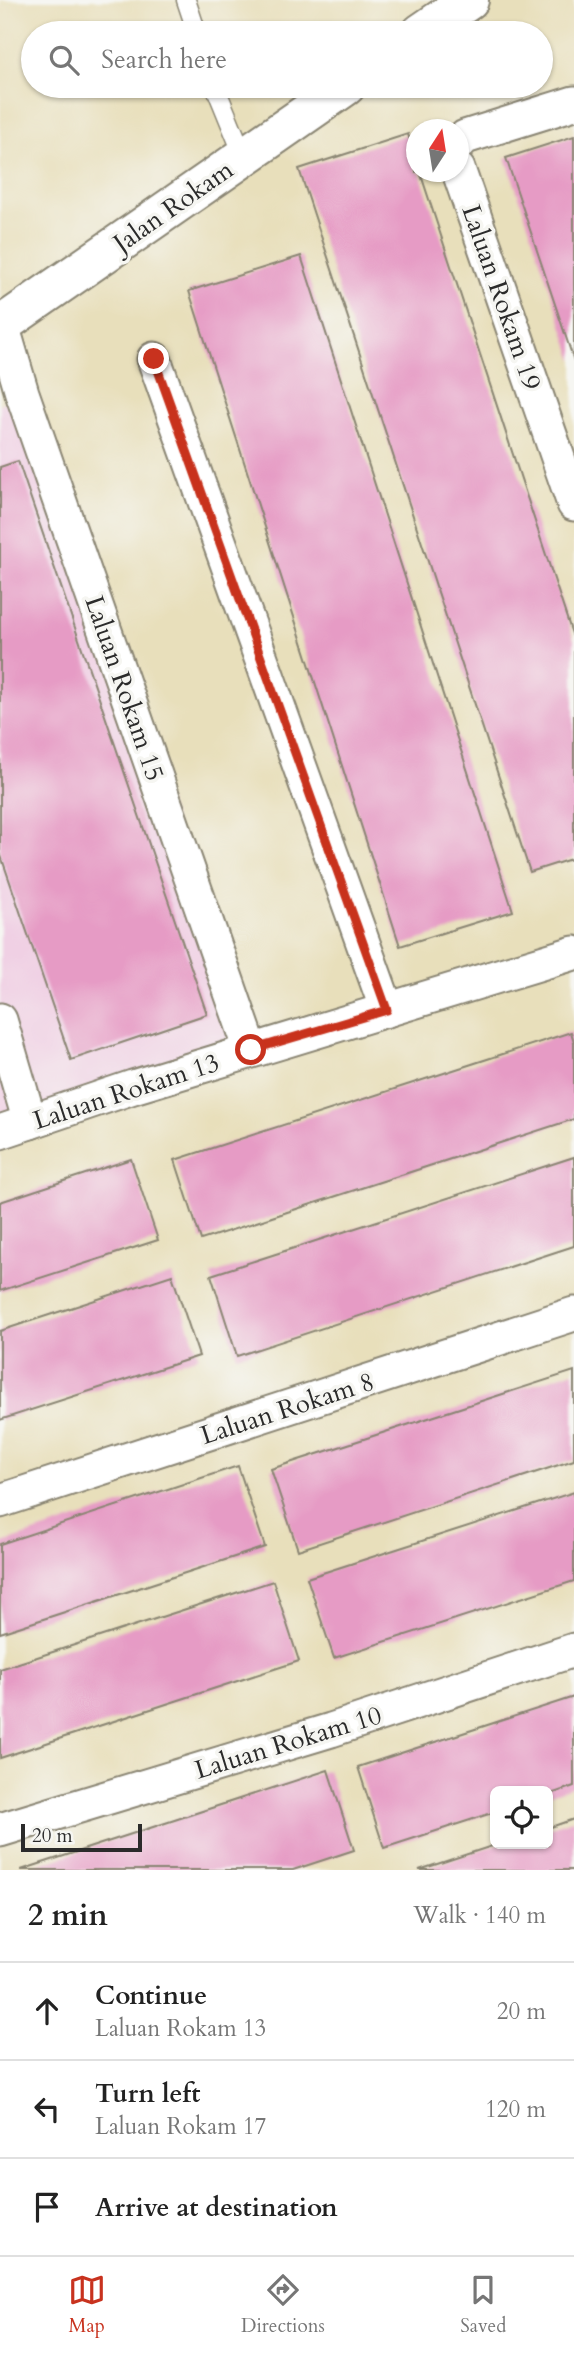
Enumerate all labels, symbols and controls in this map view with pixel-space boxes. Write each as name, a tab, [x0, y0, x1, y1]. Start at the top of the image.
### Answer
search box	[21, 21, 553, 98]
icon: search	[45, 41, 83, 79]
text: Search here	[101, 42, 227, 77]
north arrow	[406, 119, 469, 182]
street label: Jalan Rokam	[103, 152, 240, 263]
street label: Laluan Rokam 19	[453, 200, 550, 394]
route end	[138, 343, 169, 374]
street label: Laluan Rokam 15	[76, 591, 173, 785]
route start	[235, 1034, 266, 1065]
street label: Laluan Rokam 13	[29, 1045, 224, 1138]
street label: Laluan Rokam 8	[196, 1364, 378, 1453]
street label: Laluan Rokam 10	[190, 1697, 386, 1788]
map controls	[490, 1786, 553, 1849]
button: locate	[490, 1786, 553, 1849]
scale bar	[21, 1821, 142, 1853]
text: 20 m	[32, 1823, 73, 1849]
text: 2 min	[28, 1895, 108, 1936]
text: Walk · 140 m	[413, 1900, 546, 1931]
text: Continue	[95, 1978, 207, 2013]
icon: ahead	[28, 1992, 66, 2030]
text: 20 m	[497, 1996, 546, 2027]
text: Laluan Rokam 13	[95, 2013, 266, 2044]
text: Turn left	[95, 2076, 200, 2111]
icon: left	[28, 2090, 66, 2128]
text: 120 m	[485, 2094, 546, 2125]
text: Laluan Rokam 17	[95, 2111, 266, 2142]
icon: arrive	[28, 2188, 66, 2226]
text: Arrive at destination	[95, 2190, 338, 2225]
tab: Map	[68, 2271, 106, 2339]
tab: Directions	[241, 2271, 325, 2339]
tab: Saved	[460, 2271, 506, 2339]

